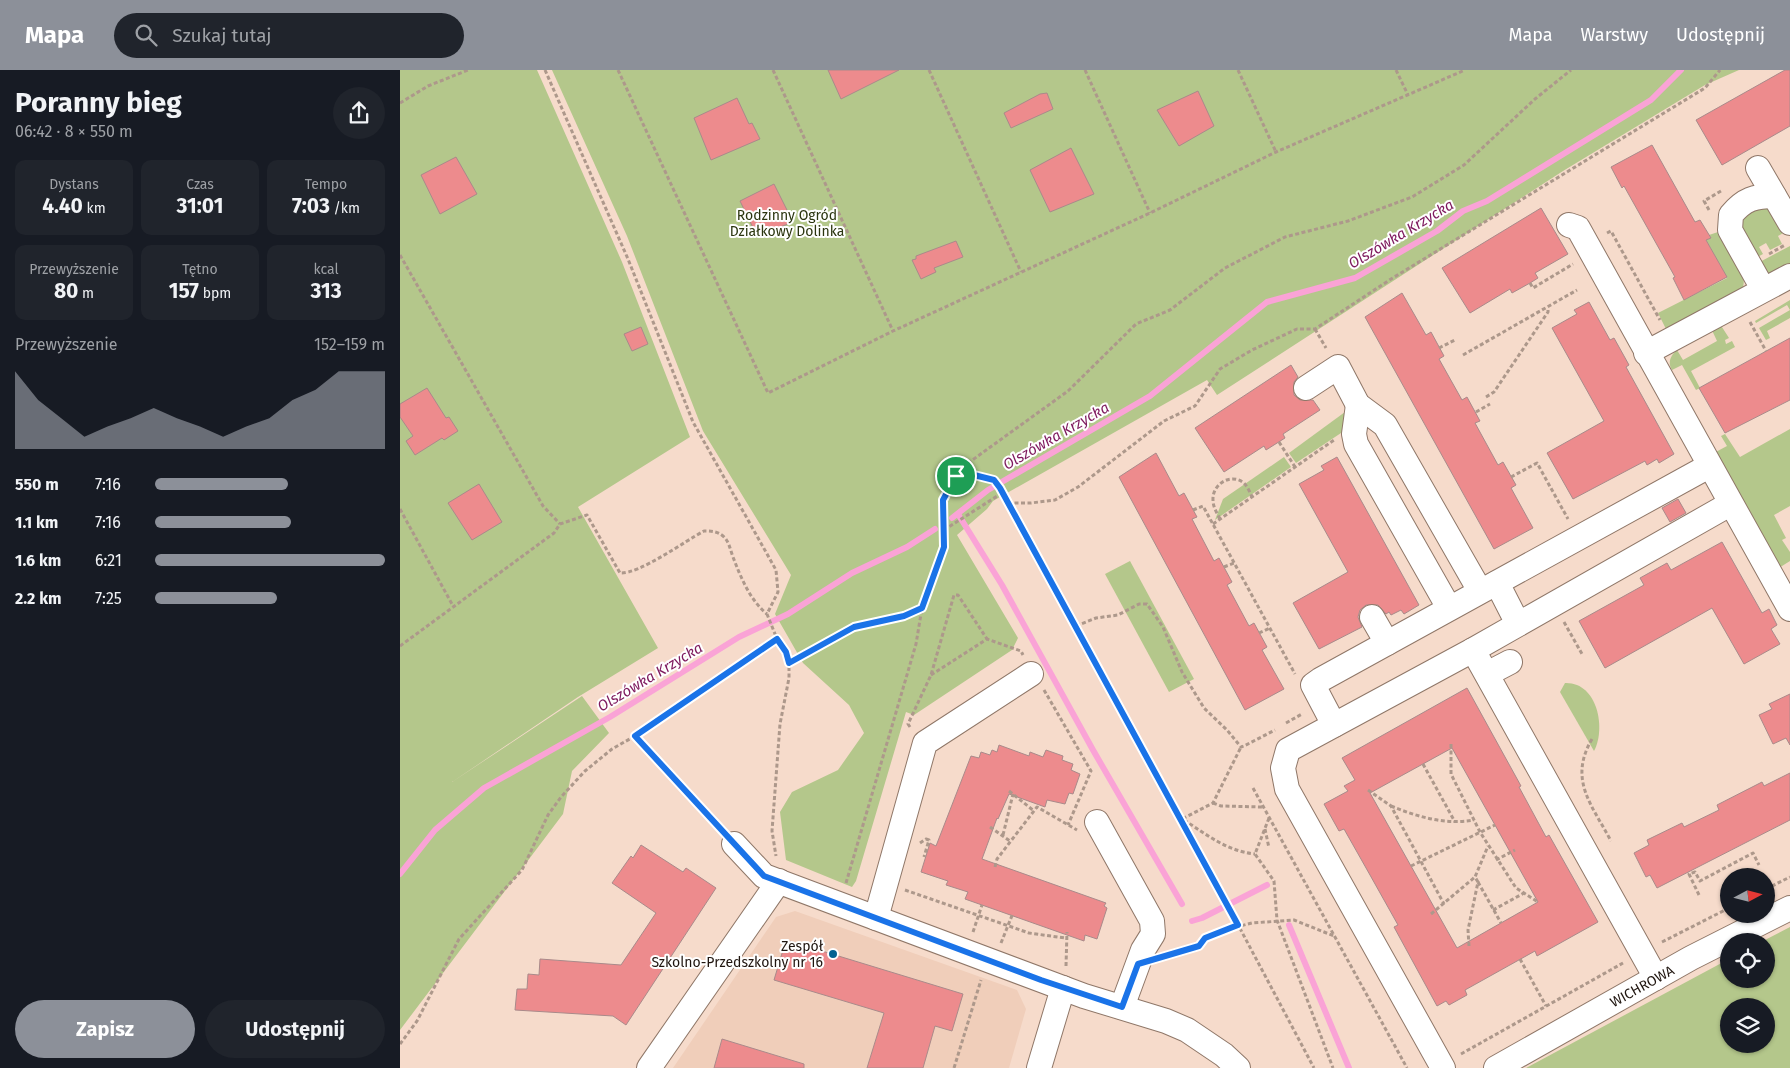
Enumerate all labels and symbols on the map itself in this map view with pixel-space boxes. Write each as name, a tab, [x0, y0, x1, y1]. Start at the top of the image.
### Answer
water label: Olszówka Krzycka	[1345, 195, 1457, 273]
park label: Rodzinny Ogród Działkowy Dolinka	[730, 207, 844, 240]
water label: Olszówka Krzycka	[1000, 398, 1112, 474]
pin	[935, 455, 977, 497]
water label: Olszówka Krzycka	[594, 638, 706, 716]
north arrow	[1720, 868, 1775, 922]
place label: Zespół Szkolno-Przedszkolny nr 16	[651, 938, 824, 971]
marker: Zespół Szkolno-Przedszkolny nr 16	[827, 948, 839, 960]
street label: WICHROWA	[1607, 962, 1677, 1011]

